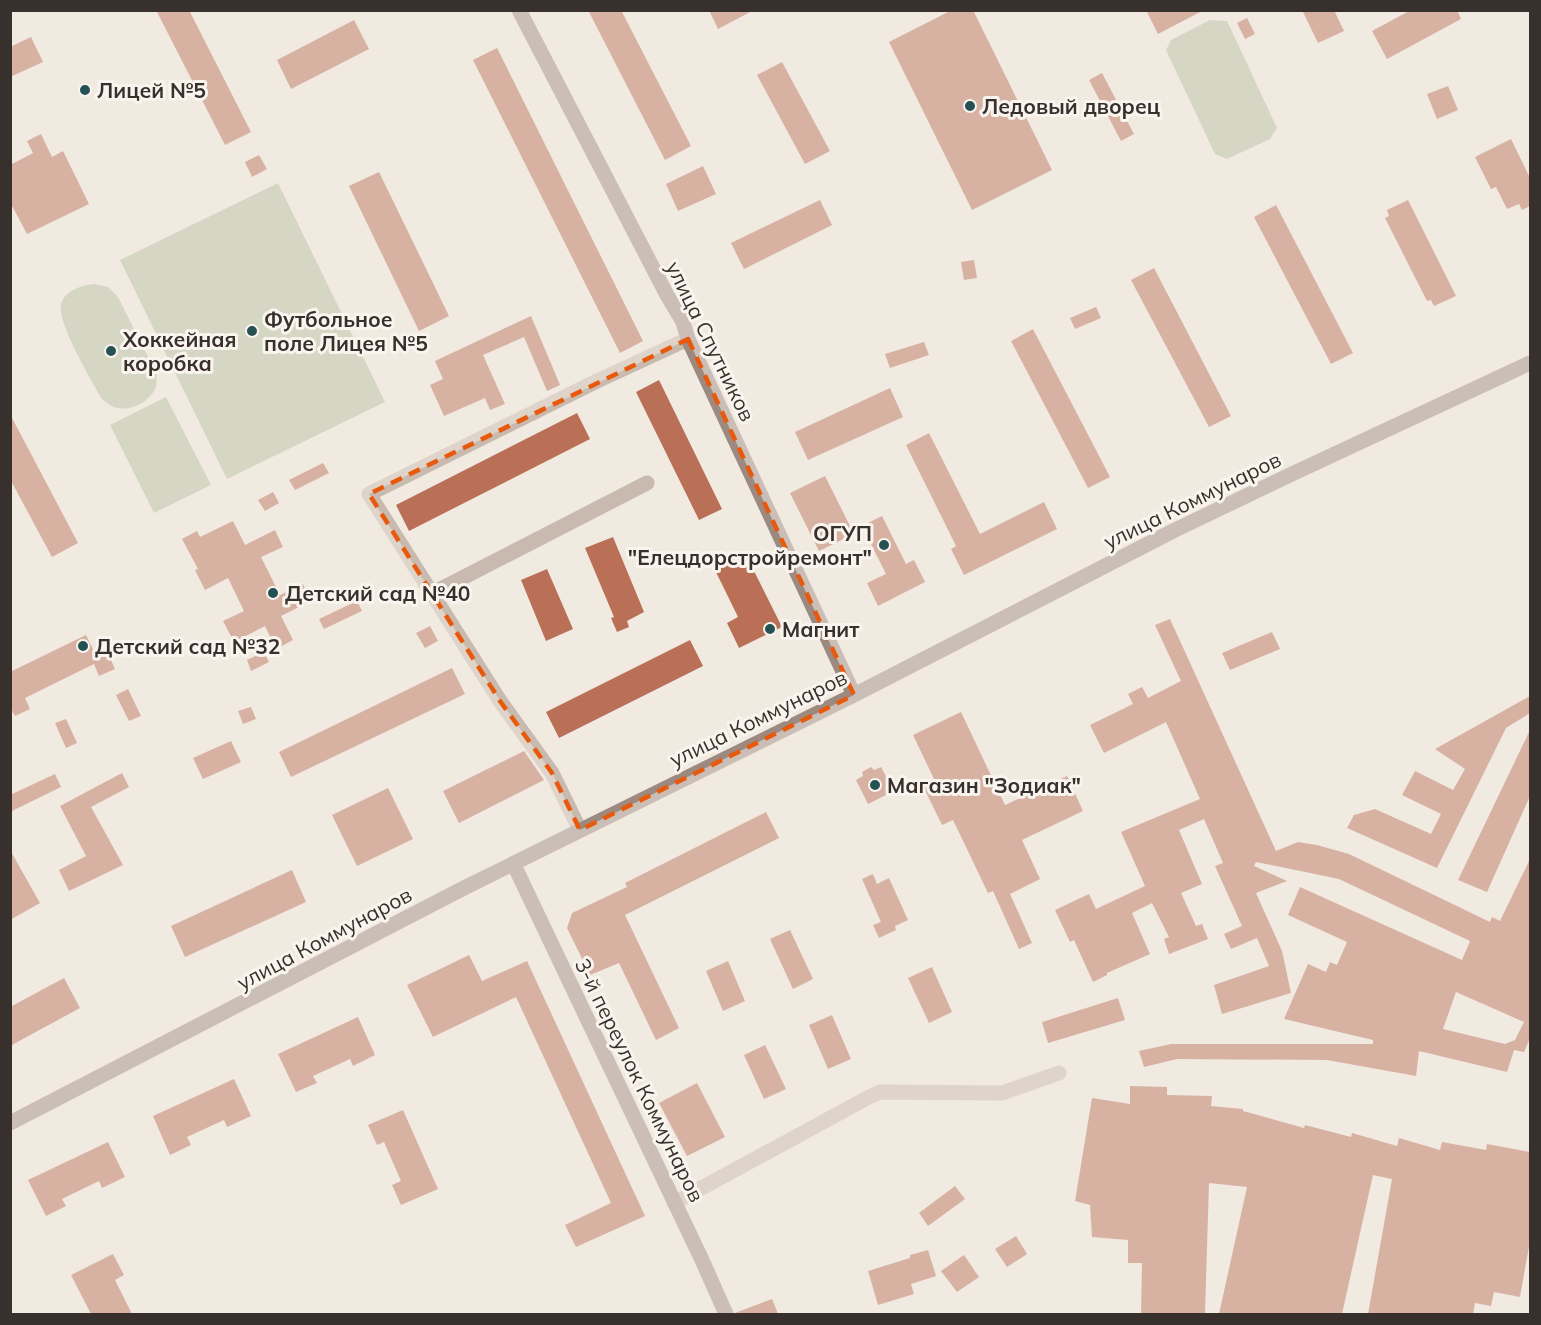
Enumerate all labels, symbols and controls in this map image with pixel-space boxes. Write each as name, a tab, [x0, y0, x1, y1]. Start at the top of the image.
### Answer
place label: Лицей №5	[97, 77, 206, 103]
marker: Лицей №5	[78, 83, 92, 97]
place label: Ледовый дворец	[982, 93, 1160, 119]
marker: Ледовый дворец	[963, 99, 977, 113]
street label: улица Спутников	[661, 257, 761, 425]
place label: Футбольное поле Лицея №5	[264, 306, 428, 356]
marker: Футбольное поле Лицея №5	[245, 324, 259, 338]
place label: Хоккейная коробка	[122, 326, 237, 376]
marker: Хоккейная коробка	[104, 344, 118, 358]
street label: улица Коммунаров	[1099, 446, 1285, 554]
place label: ОГУП "Елецдорстройремонт"	[628, 520, 872, 570]
marker: ОГУП "Елецдорстройремонт"	[877, 538, 891, 552]
place label: Детский сад №40	[285, 580, 470, 606]
marker: Детский сад №40	[266, 586, 280, 600]
place label: Магнит	[782, 616, 860, 642]
marker: Магнит	[763, 622, 777, 636]
place label: Детский сад №32	[95, 633, 280, 659]
marker: Детский сад №32	[76, 639, 90, 653]
street label: улица Коммунаров	[665, 664, 851, 772]
place label: Магазин "Зодиак"	[887, 772, 1081, 798]
marker: Магазин "Зодиак"	[868, 778, 882, 792]
street label: улица Коммунаров	[232, 881, 416, 995]
street label: 3-й переулок Коммунаров	[570, 954, 710, 1206]

